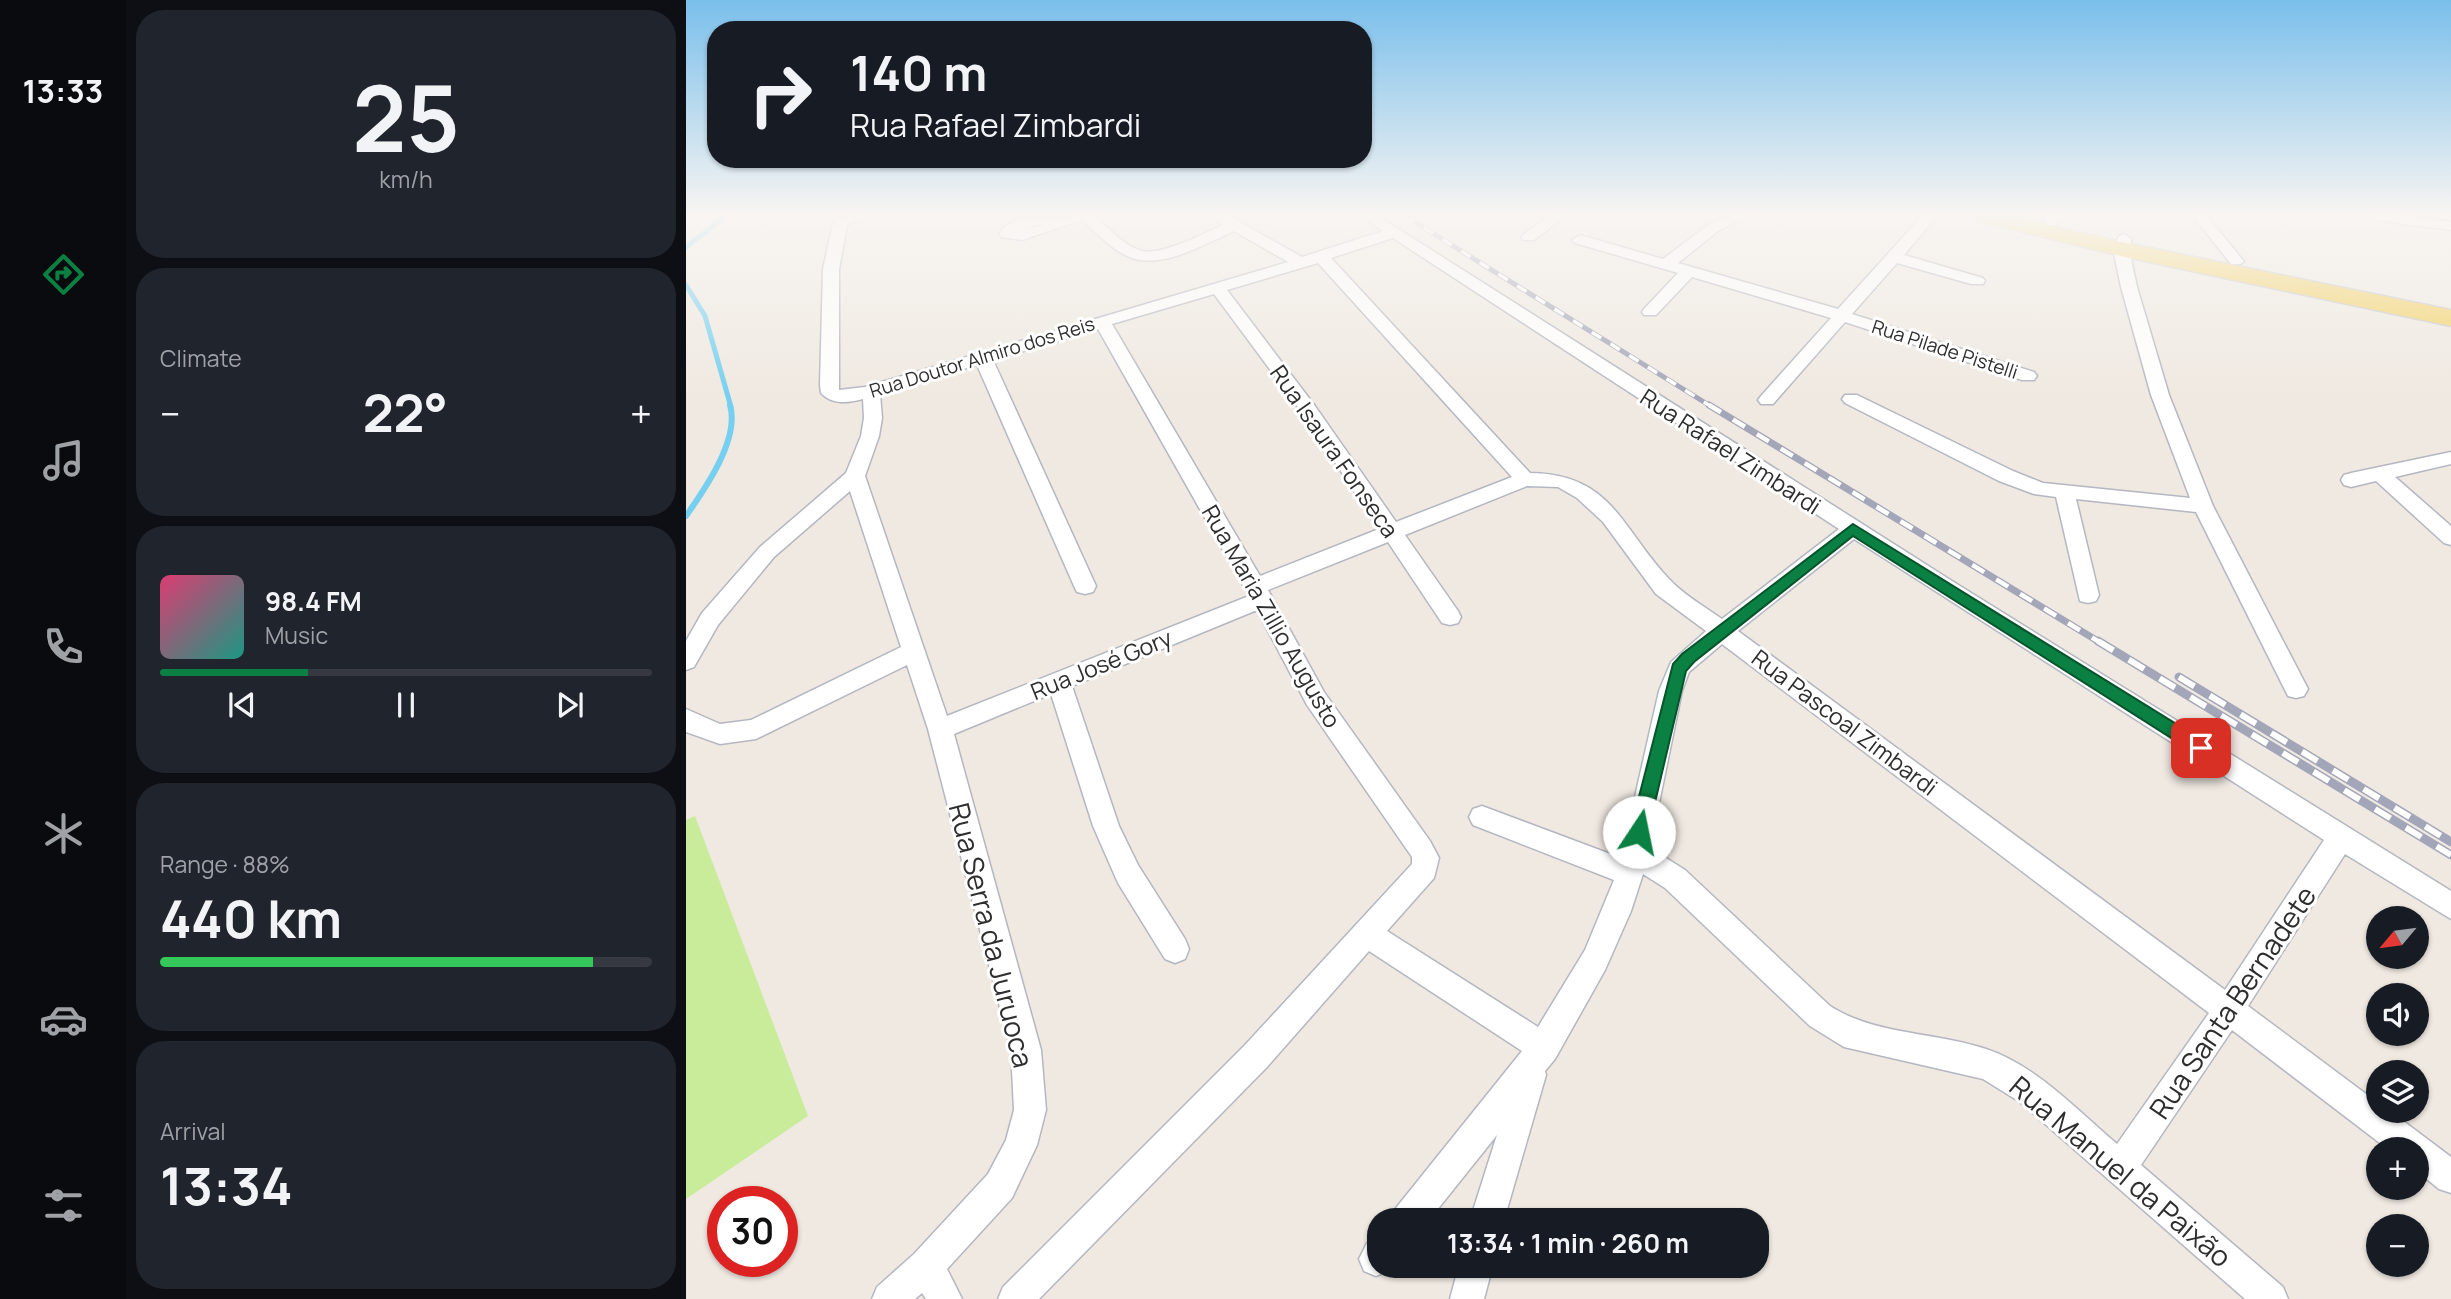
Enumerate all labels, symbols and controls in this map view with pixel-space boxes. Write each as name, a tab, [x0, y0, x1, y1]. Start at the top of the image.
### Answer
text: 140 m	[850, 39, 987, 106]
icon: right	[735, 49, 826, 140]
text: 25	[352, 55, 460, 179]
text: 13:33	[23, 69, 103, 113]
text: Rua Rafael Zimbardi	[850, 103, 1141, 147]
text: km/h	[379, 163, 433, 195]
icon: directions	[39, 250, 88, 299]
street label: Rua Doutor Almiro dos Reis	[866, 310, 1098, 404]
street label: Rua Pilade Pistelli	[1869, 313, 2021, 385]
text: Climate	[160, 342, 242, 374]
street label: Rua Isaura Fonseca	[1263, 358, 1407, 544]
text: 22°	[363, 377, 448, 448]
street label: Rua Rafael Zimbardi	[1635, 381, 1827, 521]
text: −	[160, 387, 181, 439]
text: +	[630, 387, 652, 439]
icon: music	[39, 436, 88, 485]
street label: Rua Maria Zillio Augusto	[1195, 499, 1349, 733]
text: 98.4 FM	[265, 583, 362, 619]
text: Music	[265, 619, 328, 651]
street label: Rua José Gory	[1026, 621, 1176, 707]
icon: phone	[39, 622, 88, 671]
street label: Rua Pascoal Zimbardi	[1746, 642, 1944, 802]
icon: previous	[223, 686, 261, 724]
icon: pause	[387, 686, 425, 724]
icon: next	[551, 686, 589, 724]
pin	[2171, 718, 2231, 778]
icon: arrive	[2182, 729, 2220, 767]
position arrow	[1602, 795, 1676, 869]
street label: Rua Serra da Juruoca	[941, 799, 1043, 1071]
icon: climate	[39, 809, 88, 858]
text: Range · 88%	[160, 848, 290, 880]
street label: Rua Santa Bernadete	[2140, 878, 2324, 1126]
text: 440 km	[160, 883, 342, 954]
north arrow	[2366, 906, 2429, 970]
map controls	[2366, 906, 2429, 1277]
button: sound	[2366, 983, 2429, 1046]
icon: car	[39, 995, 88, 1044]
button: layers	[2366, 1060, 2429, 1123]
street label: Rua Manuel da Paixão	[2002, 1067, 2240, 1275]
text: Arrival	[160, 1115, 226, 1147]
button: +	[2366, 1137, 2429, 1200]
text: 13:34	[160, 1150, 293, 1221]
icon: filters	[39, 1181, 88, 1230]
speed limit sign: 30	[707, 1186, 798, 1277]
button: −	[2366, 1214, 2429, 1277]
text: 13:34 · 1 min · 260 m	[1447, 1225, 1689, 1261]

